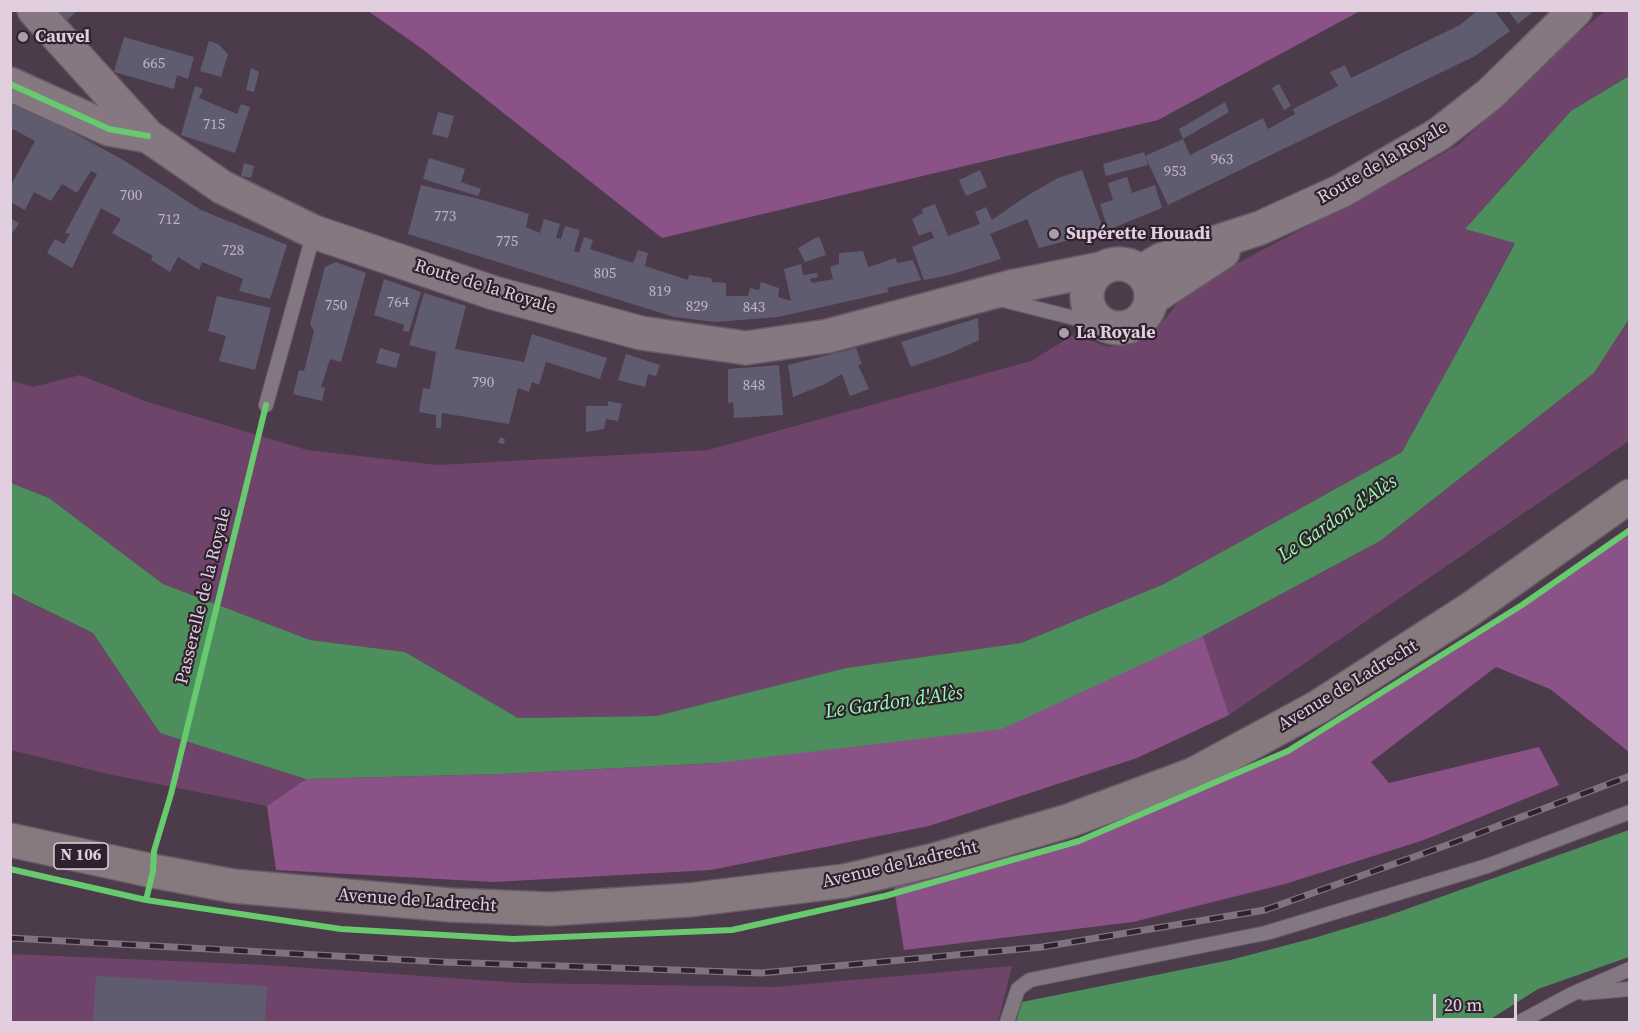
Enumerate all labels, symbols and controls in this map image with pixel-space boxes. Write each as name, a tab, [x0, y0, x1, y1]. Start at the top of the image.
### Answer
place label: Cauvel	[35, 26, 90, 48]
marker: Cauvel	[16, 30, 30, 44]
house number: 665	[143, 55, 165, 73]
house number: 715	[203, 116, 225, 134]
street label: Route de la Royale	[1314, 117, 1452, 209]
house number: 963	[1211, 151, 1233, 169]
house number: 953	[1164, 163, 1186, 181]
house number: 700	[120, 187, 142, 205]
house number: 773	[434, 208, 456, 226]
house number: 712	[158, 211, 180, 229]
place label: Supérette Houadi	[1066, 223, 1211, 245]
marker: Supérette Houadi	[1047, 227, 1061, 241]
house number: 775	[496, 233, 518, 251]
house number: 728	[222, 242, 244, 260]
street label: Route de la Royale	[412, 255, 558, 319]
house number: 805	[594, 265, 616, 283]
house number: 819	[649, 283, 671, 301]
house number: 764	[387, 294, 409, 312]
house number: 750	[325, 297, 347, 315]
house number: 829	[686, 298, 708, 316]
house number: 843	[743, 299, 765, 317]
place label: La Royale	[1076, 322, 1156, 344]
marker: La Royale	[1057, 326, 1071, 340]
house number: 790	[472, 374, 494, 392]
house number: 848	[743, 377, 765, 395]
water label: Le Gardon d'Alès	[1274, 470, 1402, 568]
street label: Passerelle de la Royale	[172, 506, 236, 686]
street label: Avenue de Ladrecht	[1274, 636, 1422, 736]
water label: Le Gardon d'Alès	[824, 681, 964, 725]
street label: Avenue de Ladrecht	[820, 837, 980, 893]
road number: N 106	[54, 843, 108, 869]
street label: Avenue de Ladrecht	[337, 885, 497, 917]
scale bar	[1436, 982, 1520, 1020]
text: 20 m	[1444, 992, 1482, 1017]

